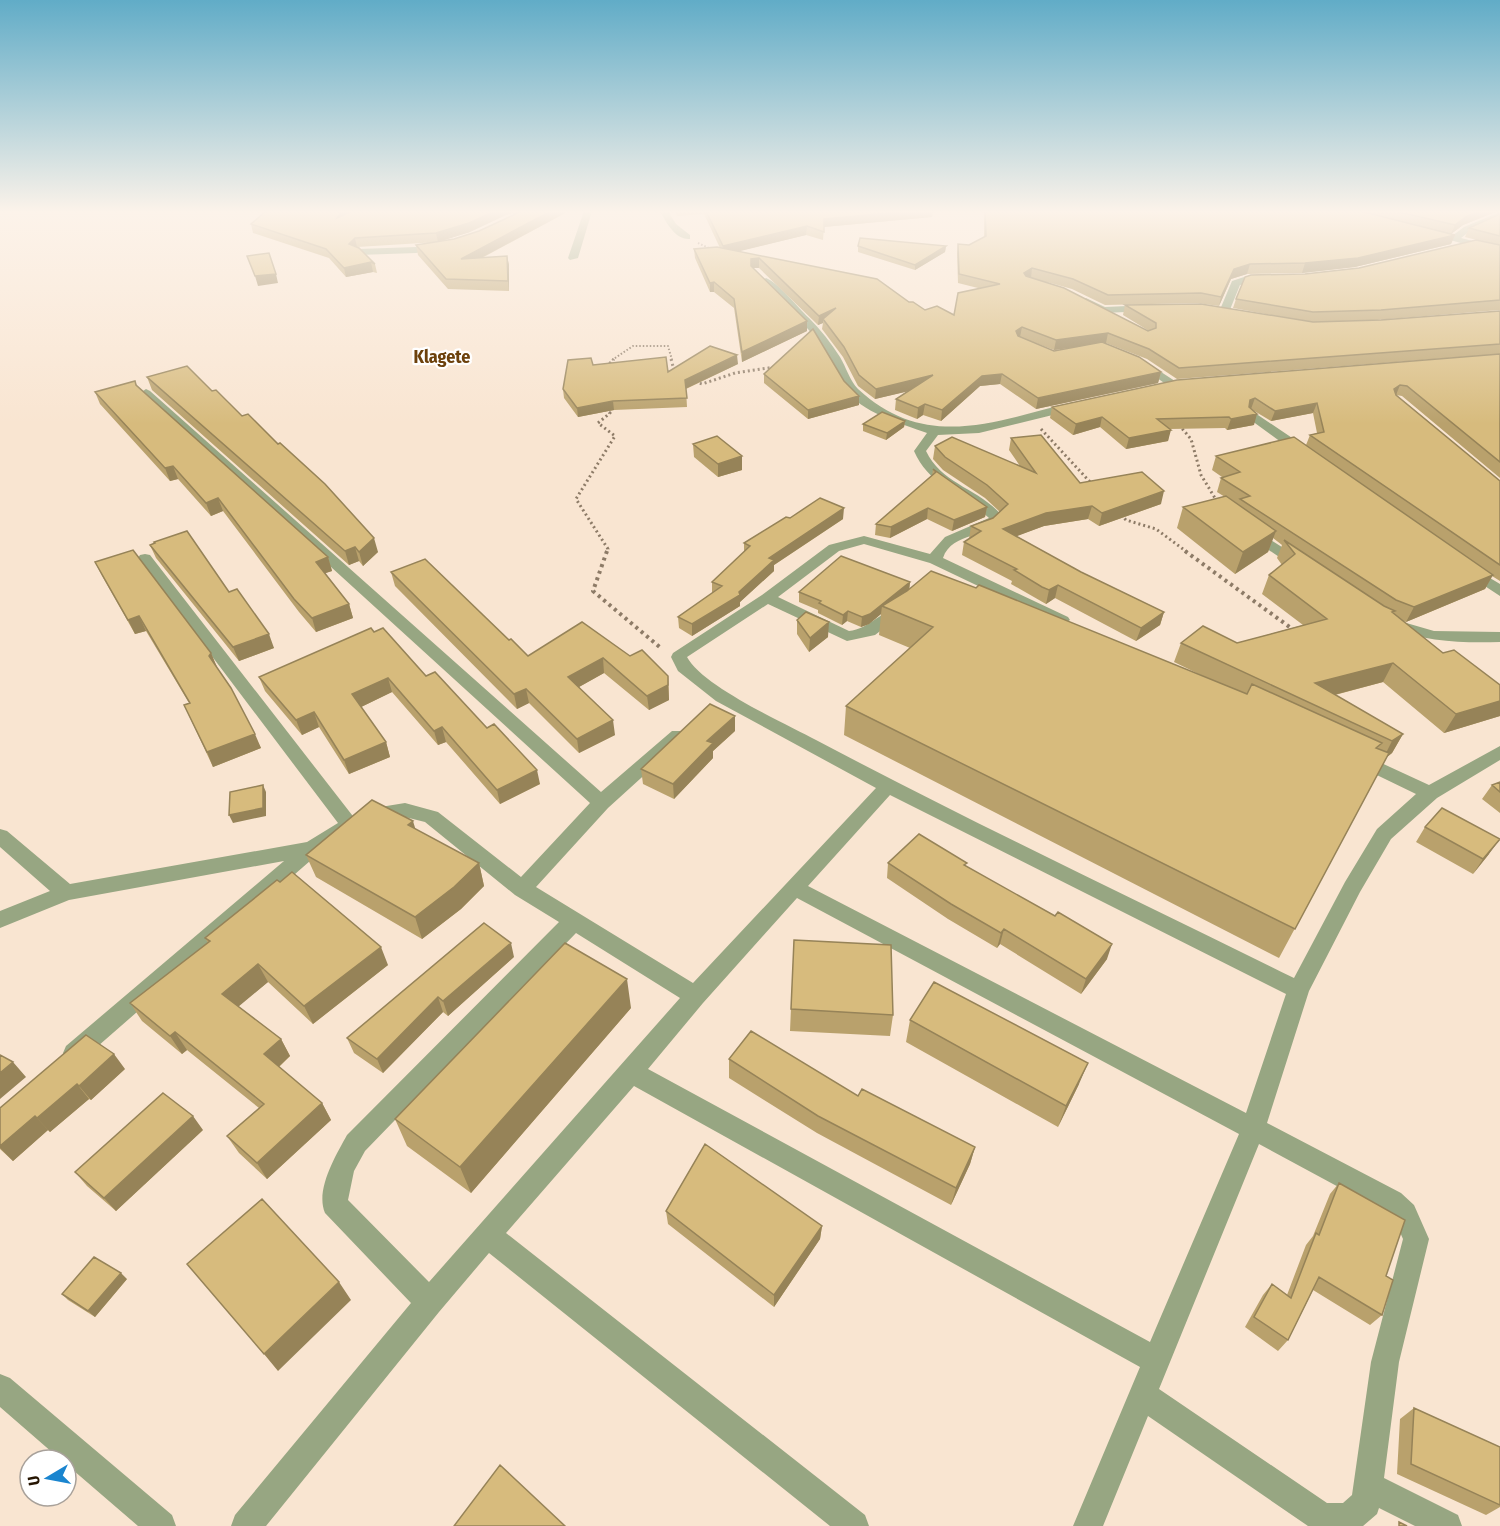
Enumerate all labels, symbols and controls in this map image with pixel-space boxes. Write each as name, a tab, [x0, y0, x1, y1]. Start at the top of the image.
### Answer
district label: Klagete	[414, 346, 470, 368]
north arrow	[18, 1448, 78, 1508]
text: U	[24, 1474, 44, 1487]

